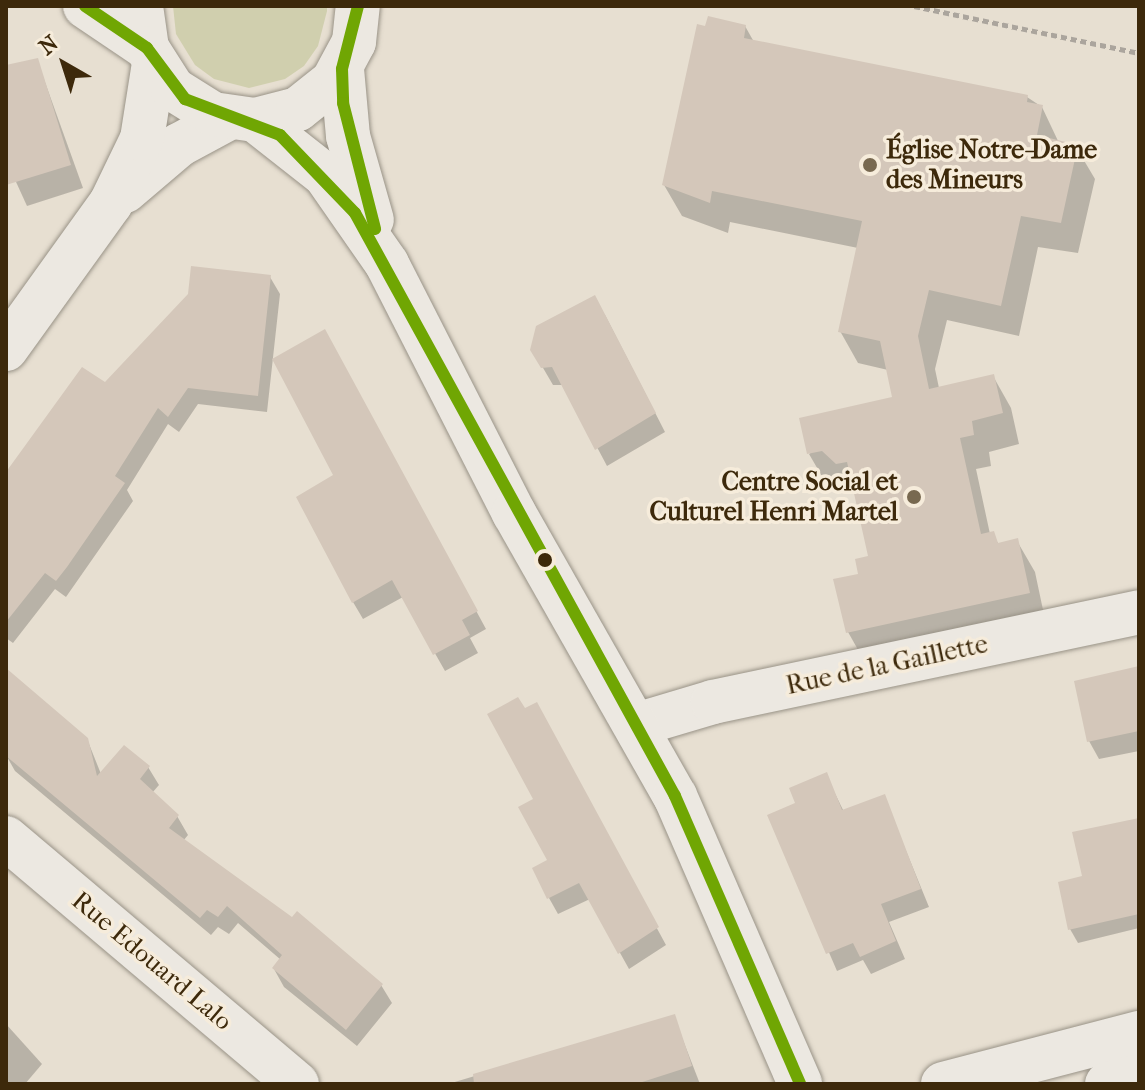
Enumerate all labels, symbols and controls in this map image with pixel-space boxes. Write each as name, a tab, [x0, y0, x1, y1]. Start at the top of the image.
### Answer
north arrow	[24, 24, 104, 104]
text: N	[34, 30, 64, 61]
place label: Église Notre-Dame des Mineurs	[886, 134, 1097, 196]
marker: Église Notre-Dame des Mineurs	[861, 156, 879, 174]
place label: Centre Social et Culturel Henri Martel	[650, 466, 898, 528]
marker: Centre Social et Culturel Henri Martel	[905, 488, 923, 506]
unlabelled marker	[537, 552, 553, 568]
street label: Rue de la Gaillette	[783, 628, 991, 702]
street label: Rue Edouard Lalo	[66, 885, 238, 1037]

